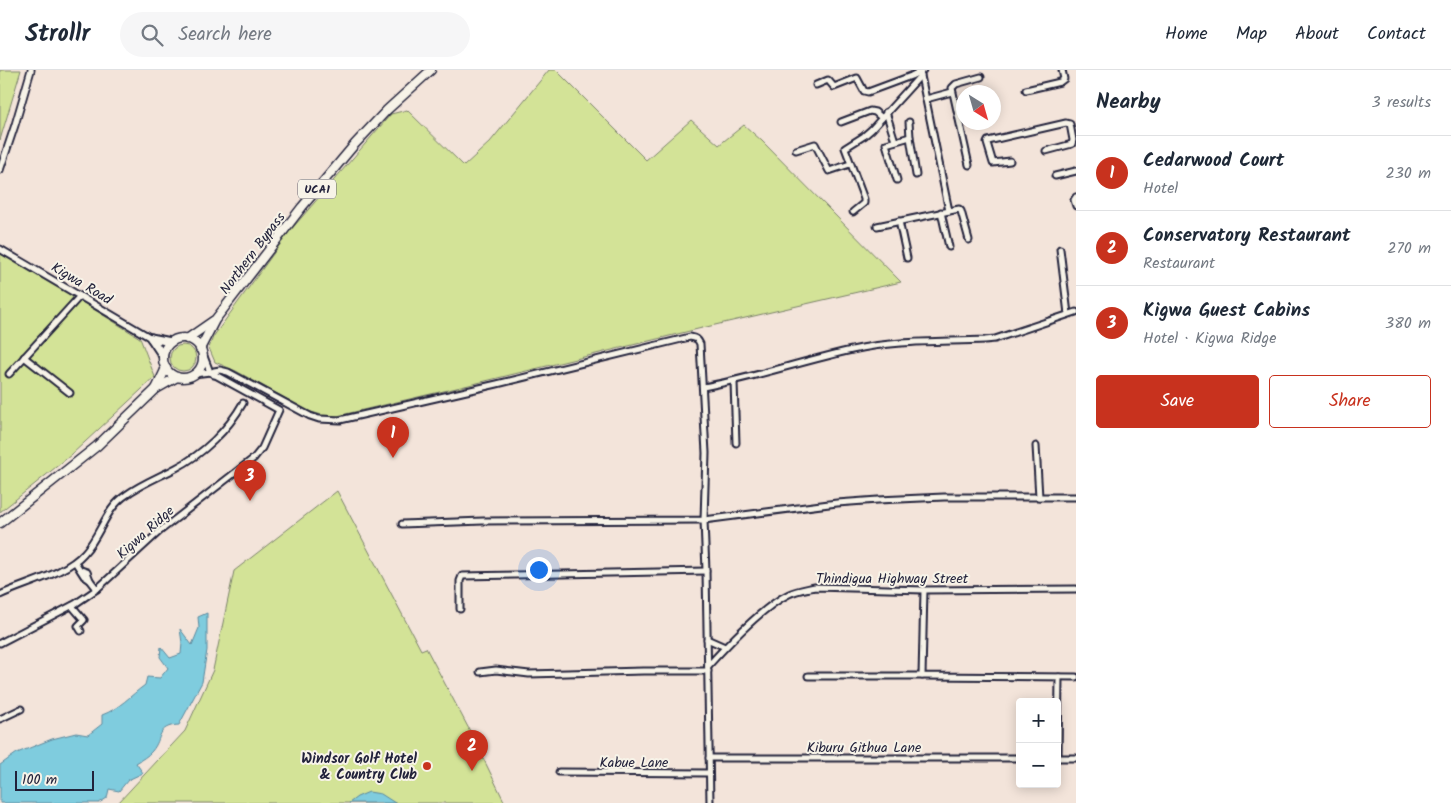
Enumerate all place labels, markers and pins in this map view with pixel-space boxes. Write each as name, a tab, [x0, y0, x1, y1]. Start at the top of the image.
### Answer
pin: 1	[377, 417, 409, 458]
pin: 3	[234, 460, 266, 501]
pin: 2	[456, 730, 488, 771]
place label: Windsor Golf Hotel & Country Club	[301, 748, 417, 786]
marker: Windsor Golf Hotel & Country Club	[421, 760, 433, 772]

